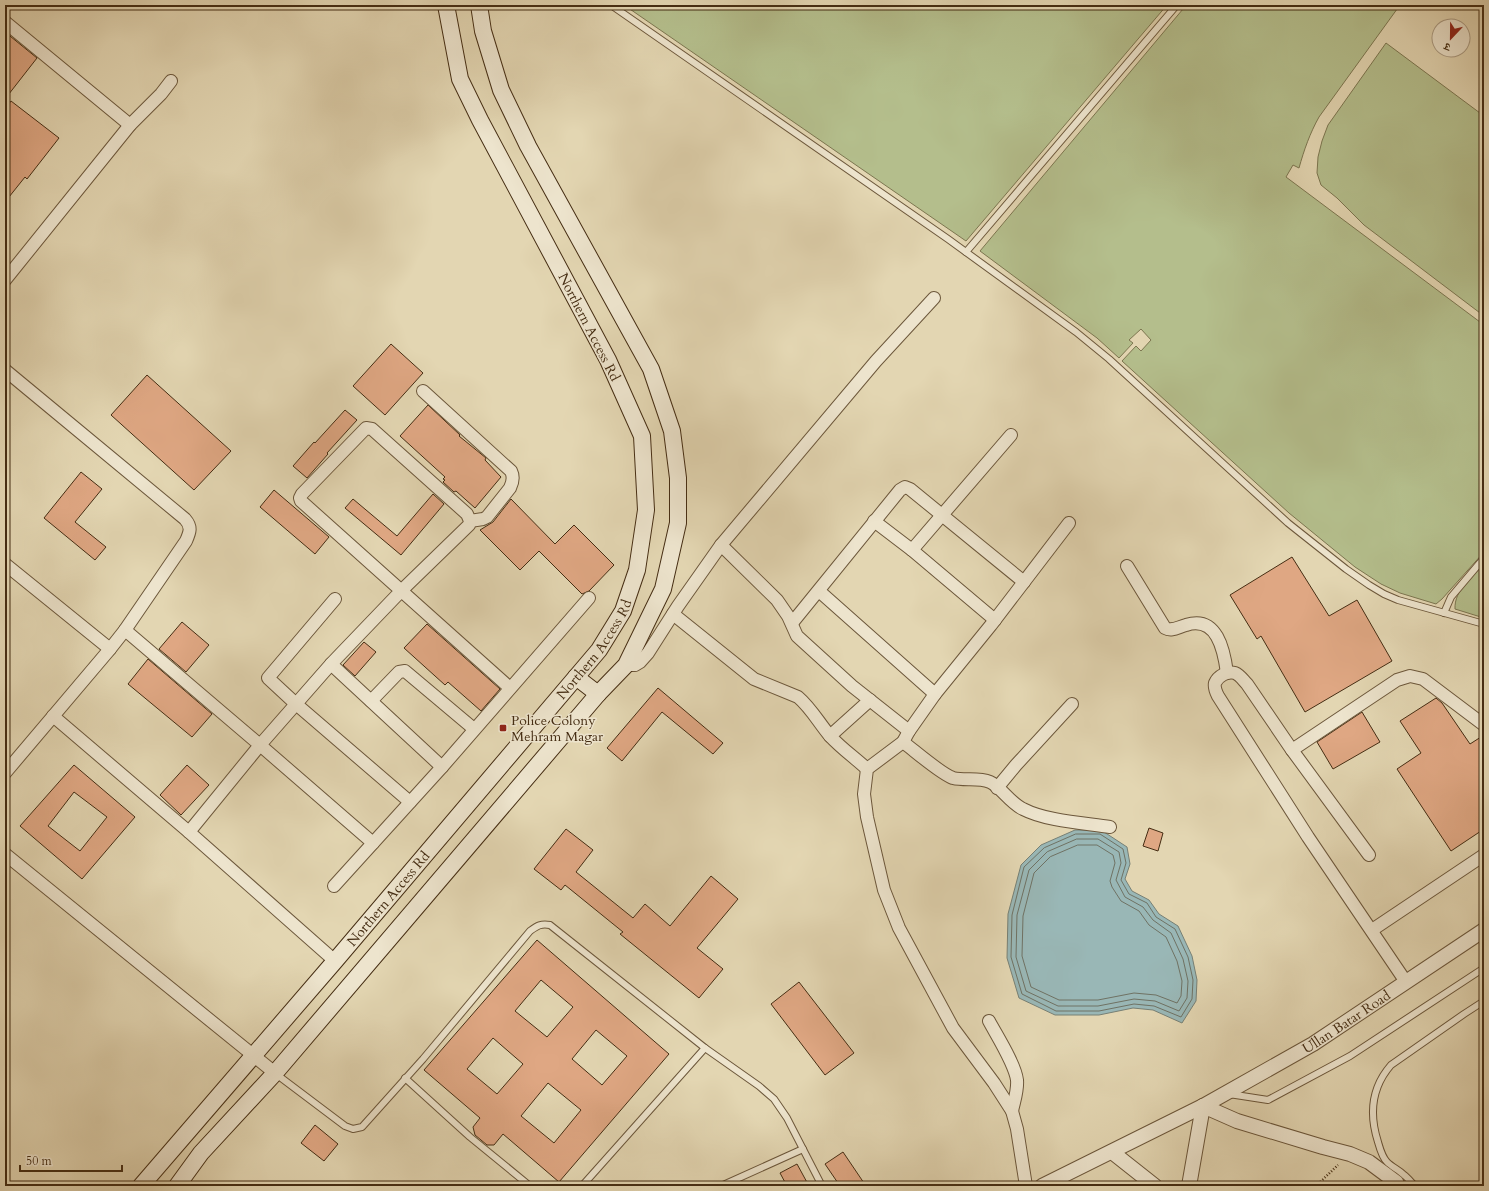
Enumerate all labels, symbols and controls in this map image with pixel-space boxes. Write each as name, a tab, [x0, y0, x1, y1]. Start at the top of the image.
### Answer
north arrow	[1431, 18, 1471, 58]
text: उ	[1441, 38, 1454, 55]
street label: Northern Access Rd	[553, 270, 625, 385]
street label: Northern Access Rd	[552, 596, 636, 703]
place label: Police Colony Mehram Magar	[511, 711, 604, 746]
marker: Police Colony Mehram Magar	[498, 723, 508, 733]
street label: Northern Access Rd	[342, 846, 434, 950]
street label: Ullan Batar Road	[1299, 985, 1394, 1058]
scale bar	[20, 1147, 122, 1173]
text: 50 m	[26, 1153, 53, 1169]

